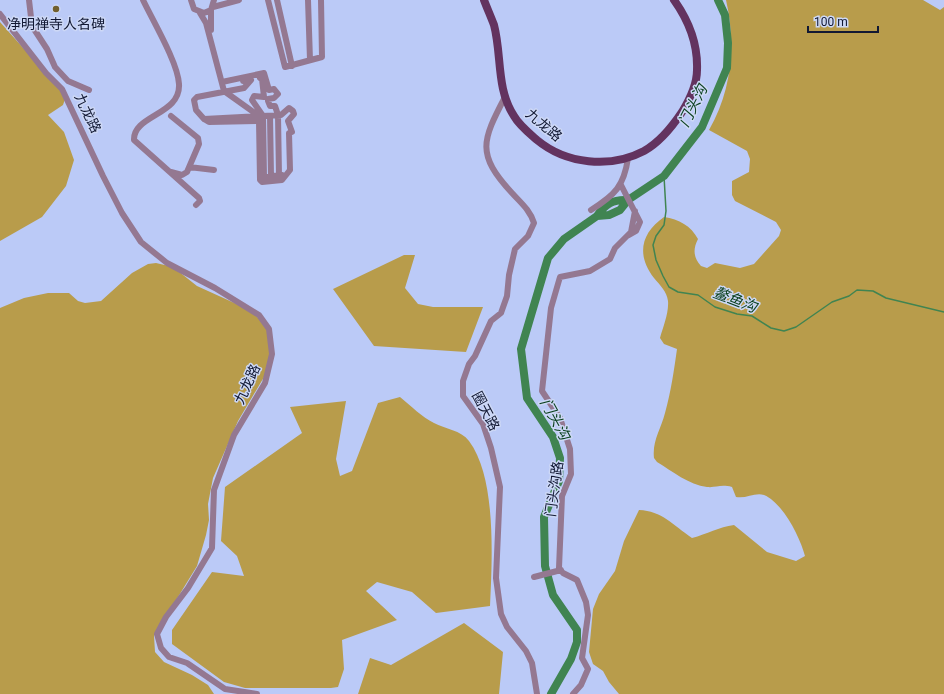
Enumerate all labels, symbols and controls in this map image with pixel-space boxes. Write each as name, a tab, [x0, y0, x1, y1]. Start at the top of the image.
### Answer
marker: 净明禅寺人名碑	[51, 4, 61, 14]
scale bar	[808, 8, 878, 34]
text: 100 m	[814, 15, 848, 29]
place label: 净明禅寺人名碑	[7, 16, 105, 32]
water label: 门头沟	[675, 80, 712, 130]
street label: 九龙路	[72, 91, 104, 135]
street label: 九龙路	[523, 105, 565, 145]
water label: 鳌鱼沟	[711, 284, 761, 317]
street label: 九龙路	[231, 362, 263, 406]
street label: 圈天路	[469, 389, 503, 433]
water label: 门头沟	[536, 395, 575, 445]
street label: 门头沟路	[542, 460, 566, 518]

